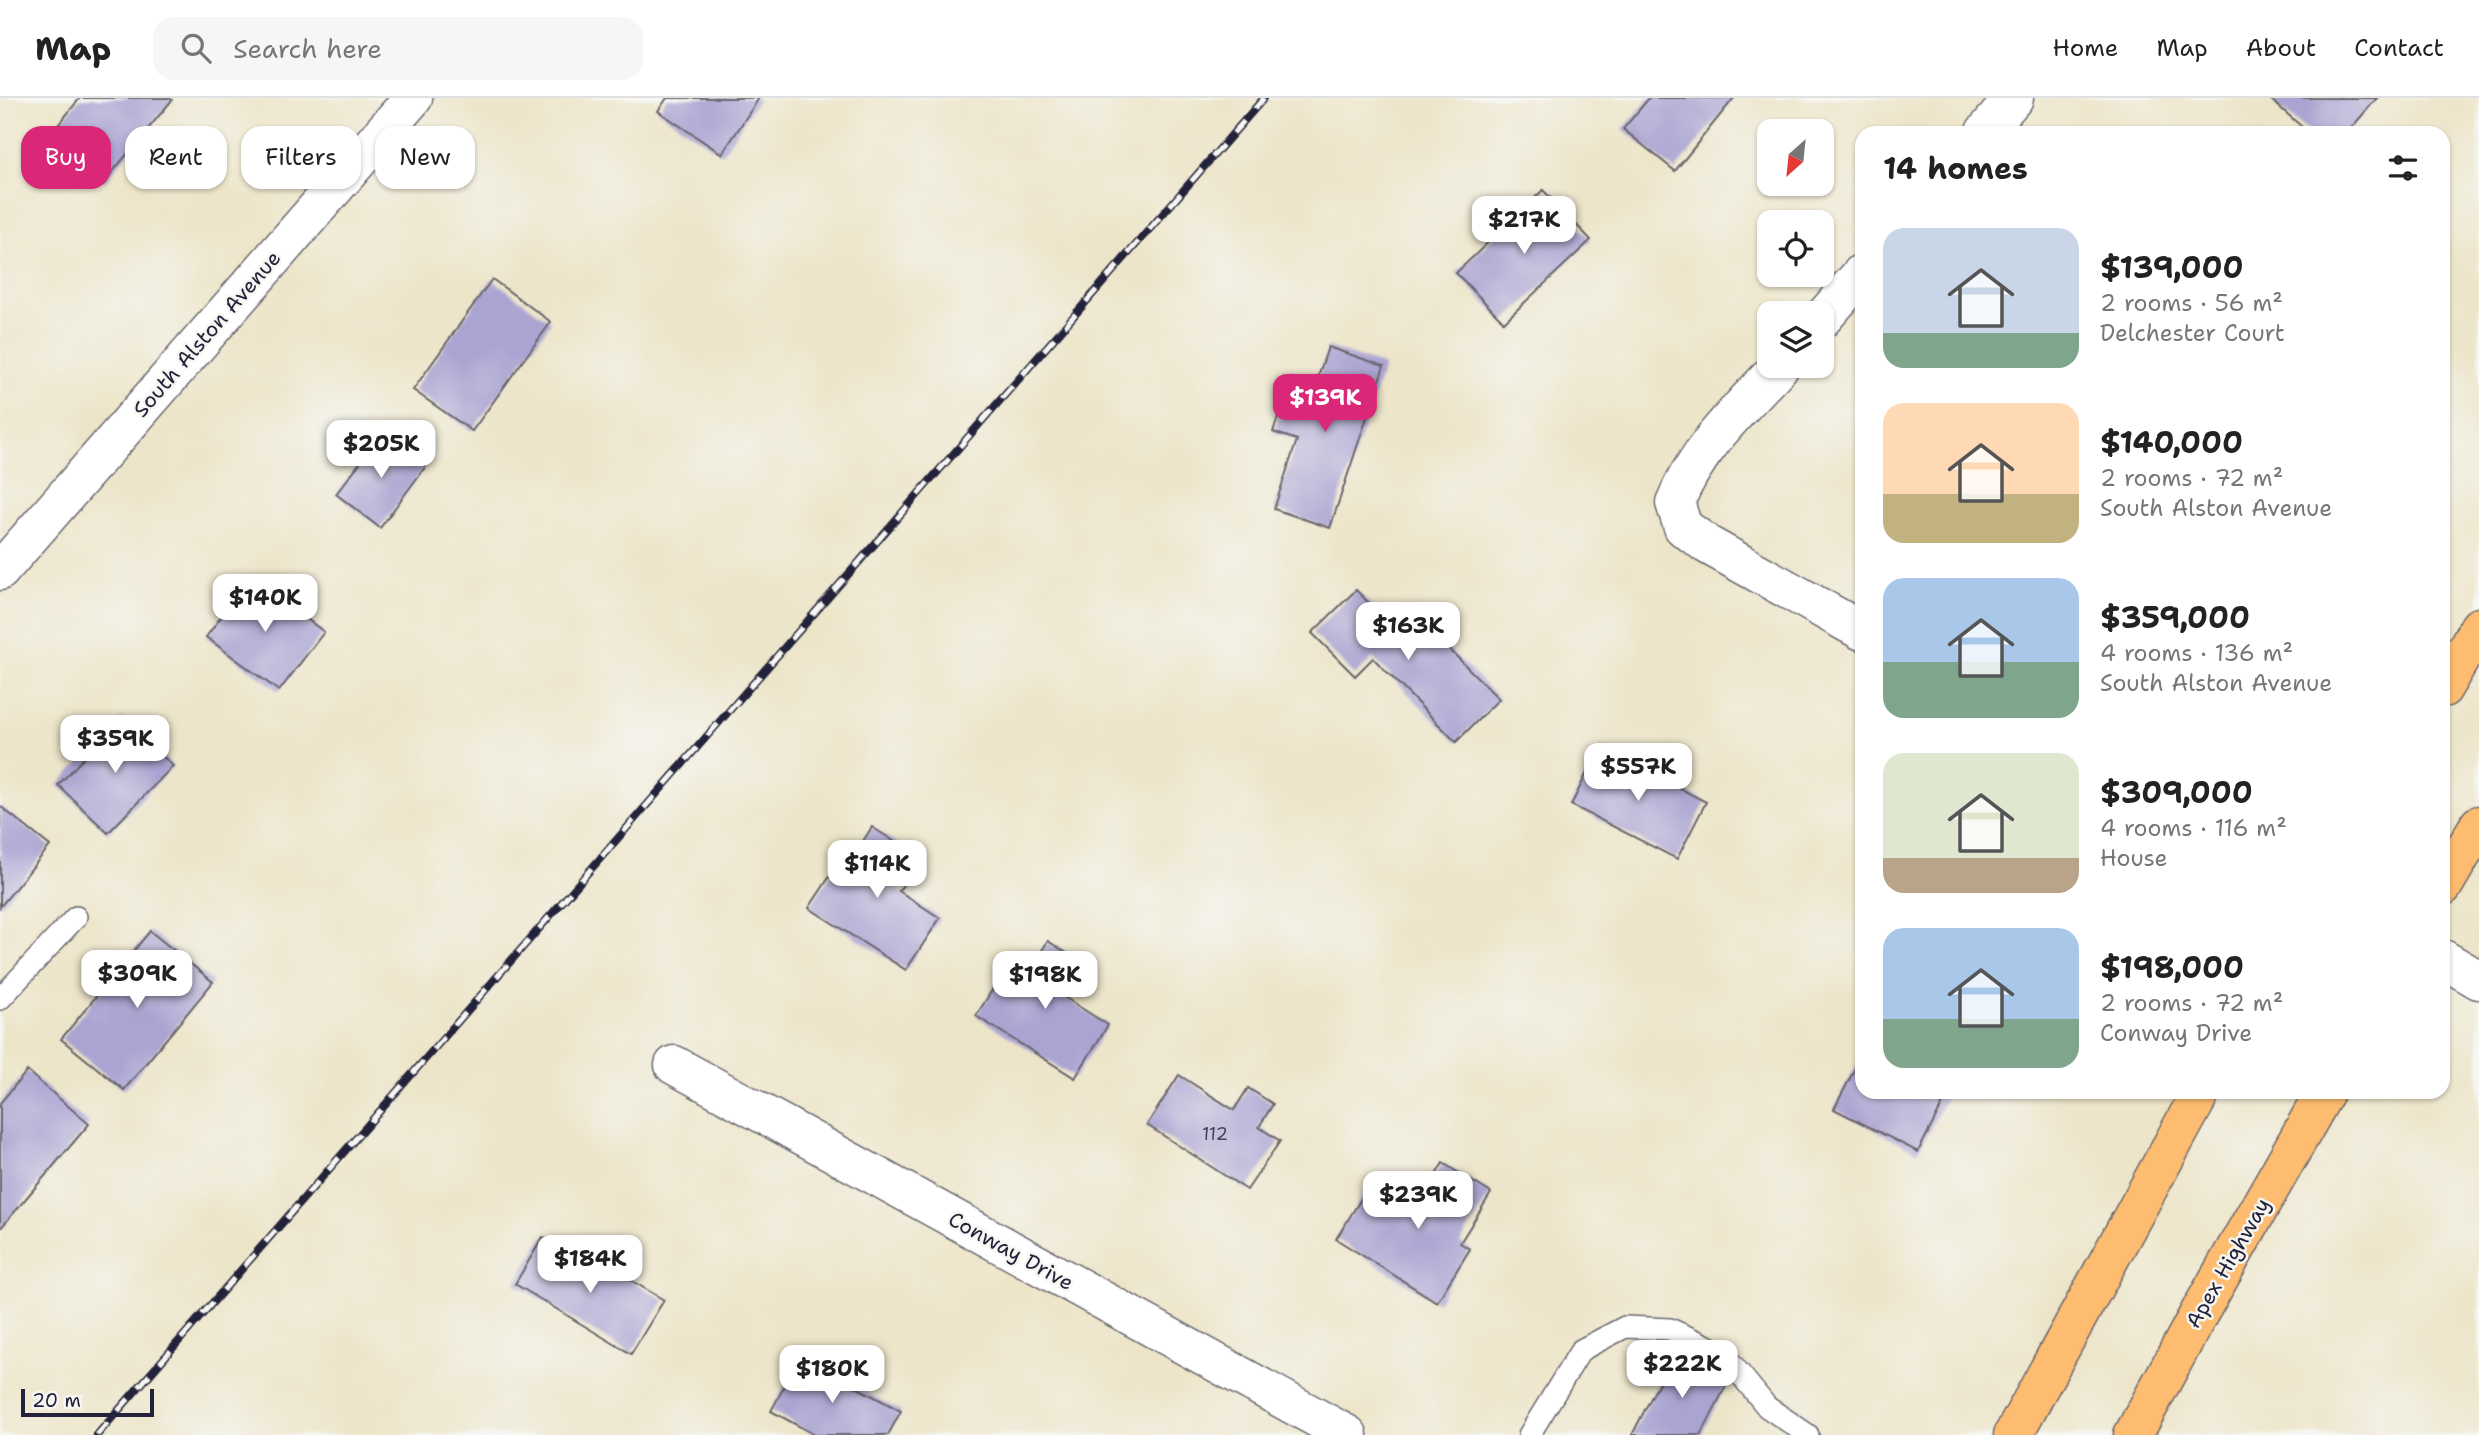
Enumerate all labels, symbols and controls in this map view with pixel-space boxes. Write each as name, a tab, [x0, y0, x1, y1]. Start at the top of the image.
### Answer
search box	[153, 17, 643, 80]
text: Map	[35, 26, 111, 71]
icon: search	[177, 29, 215, 67]
text: Search here	[233, 31, 382, 66]
text: Home	[2052, 32, 2118, 64]
text: Map	[2156, 32, 2208, 64]
text: About	[2246, 32, 2316, 64]
text: Contact	[2354, 32, 2444, 64]
north arrow	[1757, 119, 1834, 196]
map controls	[1757, 119, 1834, 378]
chip: Buy	[21, 126, 111, 189]
chip: Rent	[125, 126, 227, 189]
chip: Filters	[241, 126, 361, 189]
chip: New	[375, 126, 475, 189]
text: 14 homes	[1883, 148, 2028, 189]
icon: filters	[2384, 149, 2422, 187]
pin: $217K	[1475, 197, 1573, 256]
text: $217K	[1488, 204, 1560, 234]
button: locate	[1757, 210, 1834, 287]
street label: South Alston Avenue	[127, 245, 287, 423]
text: $139,000	[2100, 247, 2243, 288]
icon: home	[1939, 256, 2023, 340]
text: 2 rooms · 56 m²	[2100, 288, 2283, 318]
button: layers	[1757, 301, 1834, 378]
text: Delchester Court	[2100, 318, 2285, 348]
pin: $139K	[1276, 374, 1374, 434]
text: $139K	[1289, 382, 1361, 412]
pin: $205K	[332, 420, 430, 480]
text: $140,000	[2100, 422, 2243, 463]
text: $205K	[342, 428, 420, 458]
icon: home	[1939, 431, 2023, 515]
text: 2 rooms · 72 m²	[2100, 463, 2283, 493]
text: South Alston Avenue	[2100, 493, 2332, 523]
pin: $140K	[216, 574, 314, 634]
text: $140K	[229, 582, 301, 612]
text: $359,000	[2100, 597, 2250, 638]
pin: $163K	[1359, 602, 1457, 662]
icon: home	[1939, 606, 2023, 690]
text: $163K	[1372, 610, 1444, 640]
text: 4 rooms · 136 m²	[2100, 638, 2293, 668]
text: South Alston Avenue	[2100, 668, 2332, 698]
pin: $359K	[66, 716, 164, 775]
text: $359K	[76, 723, 154, 753]
pin: $557K	[1589, 744, 1687, 803]
text: $557K	[1600, 751, 1676, 781]
text: $309,000	[2100, 772, 2253, 813]
icon: home	[1939, 781, 2023, 865]
text: 4 rooms · 116 m²	[2100, 813, 2287, 843]
pin: $114K	[828, 840, 926, 900]
text: House	[2100, 843, 2168, 873]
text: $114K	[844, 848, 910, 878]
text: $198,000	[2100, 947, 2244, 988]
pin: $309K	[88, 950, 186, 1010]
pin: $198K	[996, 951, 1094, 1011]
icon: home	[1939, 956, 2023, 1040]
text: $309K	[97, 958, 177, 988]
text: $198K	[1009, 959, 1082, 989]
text: 2 rooms · 72 m²	[2100, 988, 2283, 1018]
text: Conway Drive	[2100, 1018, 2252, 1048]
house number: 112	[1202, 1122, 1228, 1146]
pin: $239K	[1369, 1172, 1467, 1231]
text: $239K	[1379, 1179, 1457, 1209]
street label: Apex Highway	[2179, 1193, 2277, 1333]
street label: Conway Drive	[943, 1205, 1079, 1297]
pin: $184K	[541, 1236, 639, 1295]
text: $184K	[553, 1243, 627, 1273]
pin: $222K	[1633, 1340, 1731, 1400]
pin: $180K	[783, 1346, 881, 1405]
text: $222K	[1643, 1348, 1721, 1378]
text: $180K	[795, 1353, 869, 1383]
scale bar	[21, 1386, 154, 1418]
text: 20 m	[32, 1388, 81, 1413]

